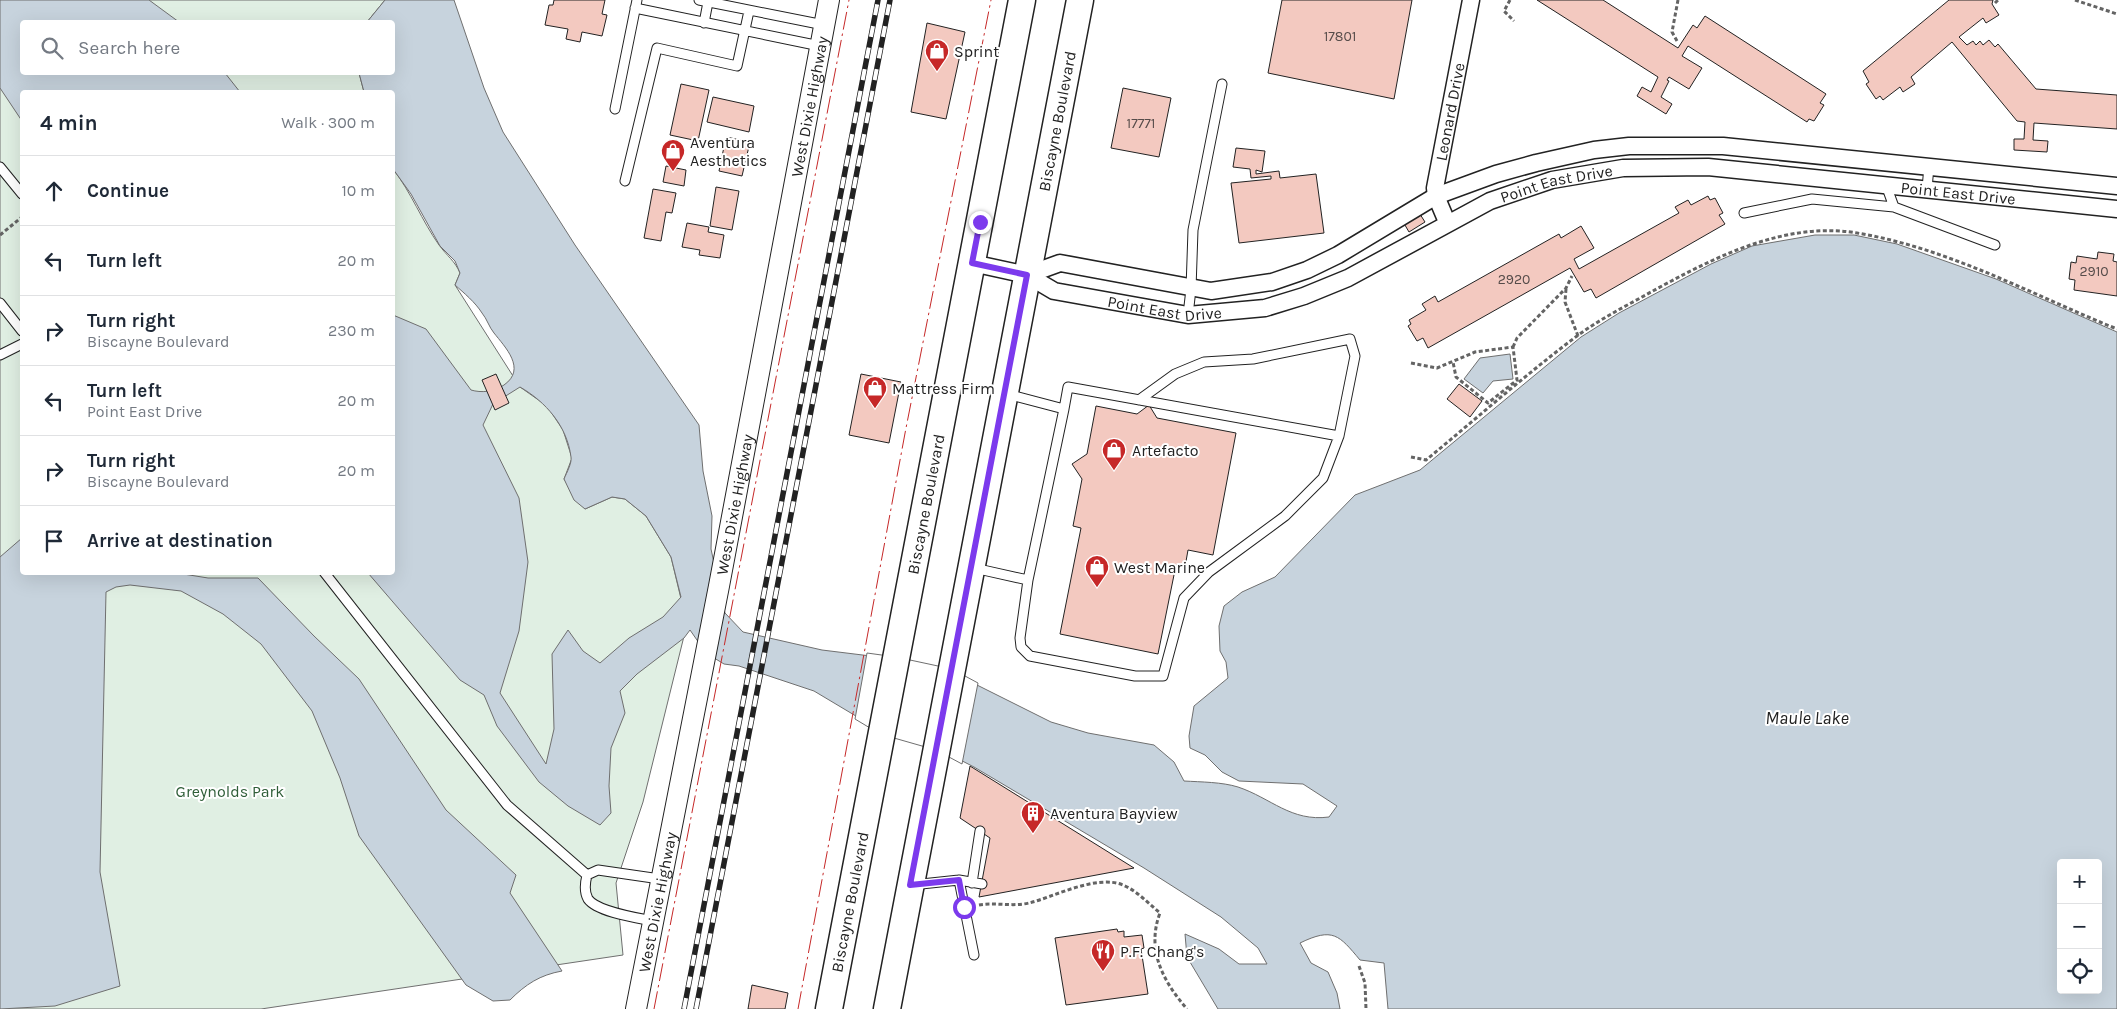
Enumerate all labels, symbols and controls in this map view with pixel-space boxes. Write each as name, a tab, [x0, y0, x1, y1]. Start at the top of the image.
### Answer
search box	[20, 20, 395, 75]
house number: 17801	[1324, 28, 1356, 45]
icon: search	[38, 34, 66, 62]
street label: West Dixie Highway	[787, 34, 832, 178]
text: Search here	[78, 37, 180, 59]
shop icon: Sprint	[924, 38, 950, 72]
place label: Sprint	[954, 42, 999, 61]
street label: Biscayne Boulevard	[1035, 49, 1080, 193]
street label: Leonard Drive	[1431, 61, 1469, 162]
text: 4 min	[40, 111, 98, 135]
text: Walk · 300 m	[281, 113, 375, 132]
house number: 17771	[1127, 115, 1155, 132]
place label: Aventura Aesthetics	[690, 133, 767, 170]
shop icon: Aventura Aesthetics	[660, 138, 686, 172]
street label: Point East Drive	[1498, 161, 1614, 207]
icon: ahead	[40, 177, 68, 205]
street label: Point East Drive	[1900, 178, 2017, 209]
text: Continue	[87, 180, 169, 202]
text: 10 m	[341, 181, 375, 200]
route end	[969, 211, 992, 234]
icon: left	[40, 247, 68, 275]
text: Turn left	[87, 250, 162, 272]
text: 20 m	[337, 251, 375, 270]
house number: 2910	[2079, 263, 2109, 280]
house number: 2920	[1498, 271, 1530, 288]
street label: Point East Drive	[1106, 292, 1223, 325]
text: Turn right	[87, 310, 176, 332]
icon: right	[40, 317, 68, 345]
text: 230 m	[328, 321, 375, 340]
text: Biscayne Boulevard	[87, 332, 230, 351]
shop icon: Mattress Firm	[862, 375, 888, 409]
place label: Mattress Firm	[892, 379, 995, 398]
text: Turn left	[87, 380, 162, 402]
icon: left	[40, 387, 68, 415]
text: 20 m	[337, 391, 375, 410]
text: Point East Drive	[87, 402, 202, 421]
street label: West Dixie Highway	[712, 432, 757, 576]
street label: Biscayne Boulevard	[903, 432, 949, 576]
shop icon: Artefacto	[1101, 437, 1127, 471]
place label: Artefacto	[1132, 441, 1199, 460]
text: Turn right	[87, 450, 176, 472]
icon: right	[40, 457, 68, 485]
text: 20 m	[337, 461, 375, 480]
text: Biscayne Boulevard	[87, 472, 230, 491]
icon: arrive	[40, 527, 68, 555]
text: Arrive at destination	[87, 530, 273, 552]
shop icon: West Marine	[1084, 554, 1110, 588]
place label: West Marine	[1114, 558, 1205, 577]
water label: Maule Lake	[1765, 707, 1849, 729]
park label: Greynolds Park	[176, 782, 284, 801]
building icon: Aventura Bayview	[1020, 800, 1046, 834]
place label: Aventura Bayview	[1050, 804, 1178, 823]
street label: West Dixie Highway	[634, 830, 681, 974]
street label: Biscayne Boulevard	[827, 830, 873, 974]
map controls	[2057, 859, 2102, 994]
button: +	[2057, 859, 2102, 904]
route start	[953, 896, 976, 919]
button: −	[2057, 904, 2102, 949]
restaurant icon: P.F. Chang's	[1090, 938, 1116, 972]
place label: P.F. Chang's	[1120, 942, 1204, 961]
button: locate	[2057, 949, 2102, 994]

